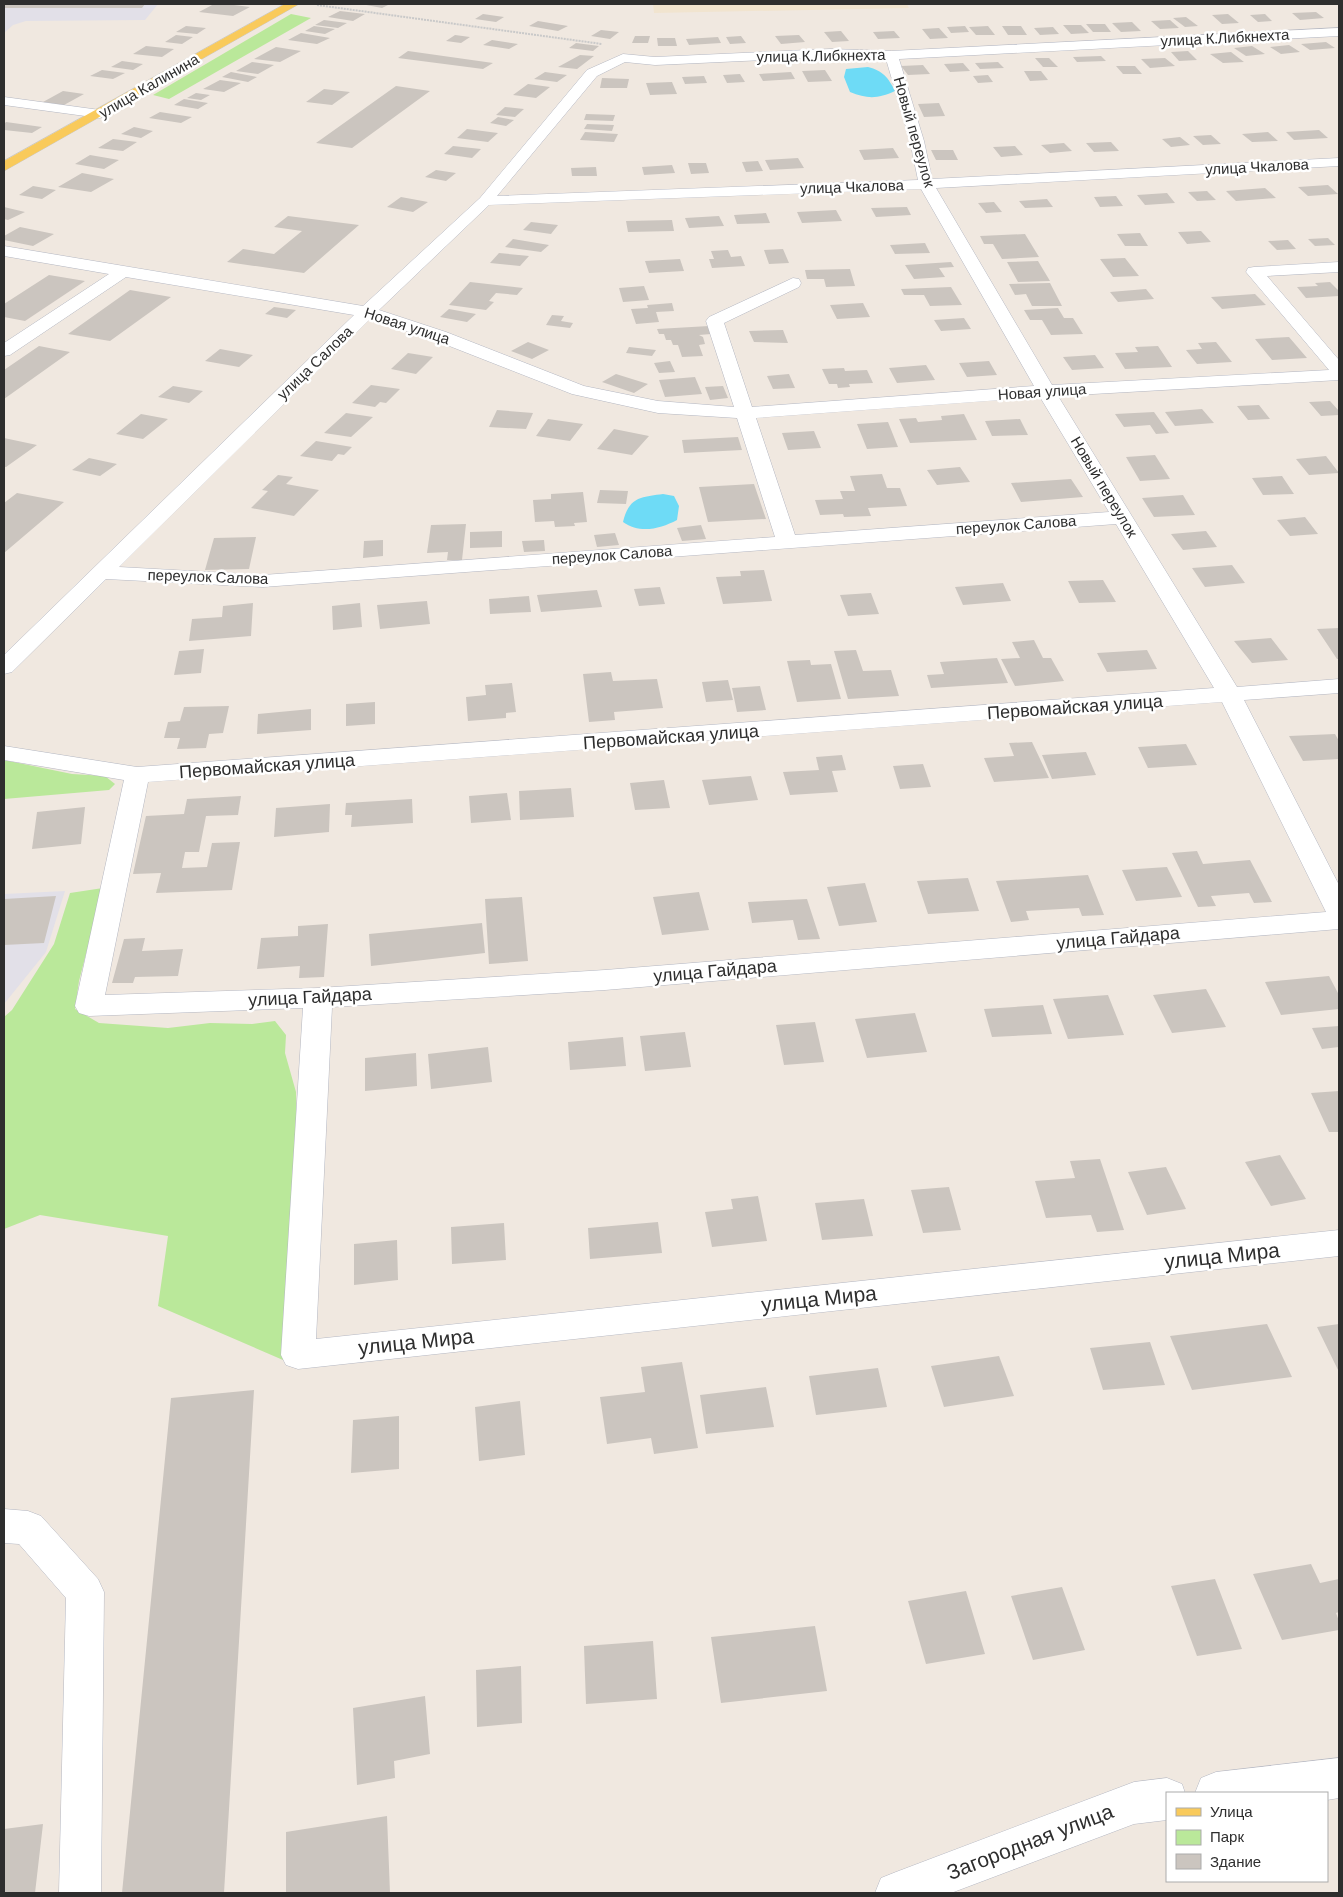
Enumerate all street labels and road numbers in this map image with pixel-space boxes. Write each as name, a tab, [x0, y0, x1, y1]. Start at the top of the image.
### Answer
street label: улица К.Либкнехта	[1160, 25, 1291, 51]
street label: улица К.Либкнехта	[756, 45, 886, 67]
street label: улица Калинина	[95, 49, 203, 123]
street label: Новый переулок	[889, 74, 939, 190]
street label: улица Чкалова	[1205, 154, 1310, 180]
street label: улица Чкалова	[800, 175, 905, 199]
street label: Новая улица	[362, 303, 453, 349]
street label: улица Салова	[273, 321, 358, 404]
street label: Новая улица	[997, 379, 1088, 405]
street label: Новый переулок	[1066, 433, 1142, 541]
street label: переулок Салова	[955, 511, 1078, 539]
street label: переулок Салова	[551, 541, 674, 569]
street label: переулок Салова	[147, 565, 269, 589]
street label: Первомайская улица	[986, 689, 1165, 725]
street label: Первомайская улица	[582, 719, 761, 755]
street label: Первомайская улица	[178, 748, 357, 784]
street label: улица Гайдара	[1055, 921, 1182, 955]
street label: улица Гайдара	[652, 954, 779, 988]
street label: улица Гайдара	[248, 982, 373, 1012]
street label: улица Мира	[1163, 1236, 1281, 1276]
street label: улица Мира	[760, 1279, 878, 1319]
street label: улица Мира	[357, 1322, 475, 1362]
street label: Загородная улица	[943, 1797, 1118, 1887]

